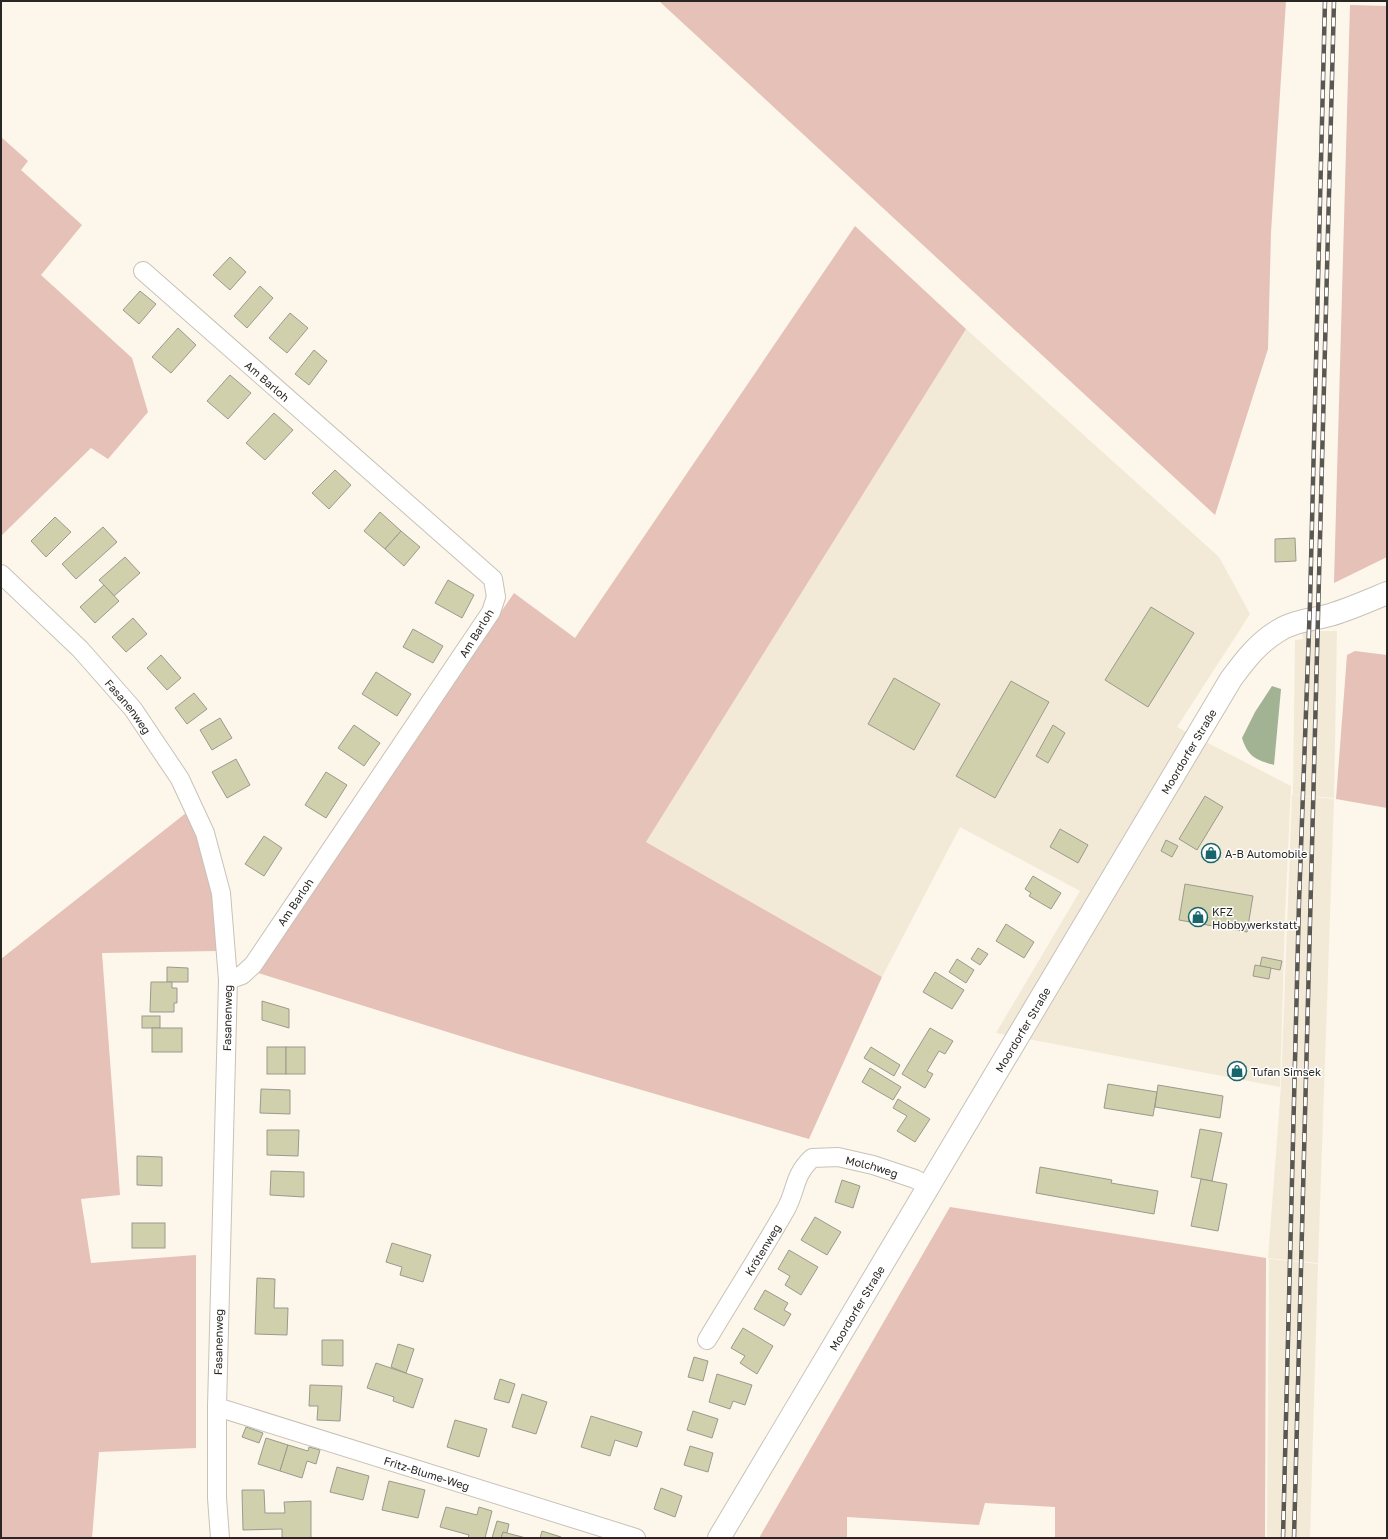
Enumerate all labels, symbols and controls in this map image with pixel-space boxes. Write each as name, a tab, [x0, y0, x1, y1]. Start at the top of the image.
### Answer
street label: Am Barloh	[243, 358, 292, 404]
street label: Am Barloh	[456, 606, 496, 660]
street label: Fasanenweg	[103, 676, 154, 736]
street label: Moordorfer Straße	[1158, 706, 1218, 796]
shop icon: A-B Automobile	[1200, 842, 1222, 864]
place label: A-B Automobile	[1225, 847, 1307, 860]
street label: Am Barloh	[274, 876, 316, 928]
place label: KFZ Hobbywerkstatt	[1212, 905, 1297, 931]
shop icon: KFZ Hobbywerkstatt	[1187, 906, 1209, 928]
street label: Fasanenweg	[220, 985, 234, 1051]
street label: Moordorfer Straße	[992, 985, 1052, 1074]
shop icon: Tufan Simsek	[1226, 1060, 1248, 1082]
place label: Tufan Simsek	[1251, 1065, 1321, 1078]
street label: Molchweg	[844, 1152, 900, 1179]
street label: Krötenweg	[742, 1221, 783, 1278]
street label: Moordorfer Straße	[826, 1263, 887, 1353]
street label: Fasanenweg	[211, 1309, 225, 1375]
street label: Fritz-Blume-Weg	[382, 1453, 471, 1492]

